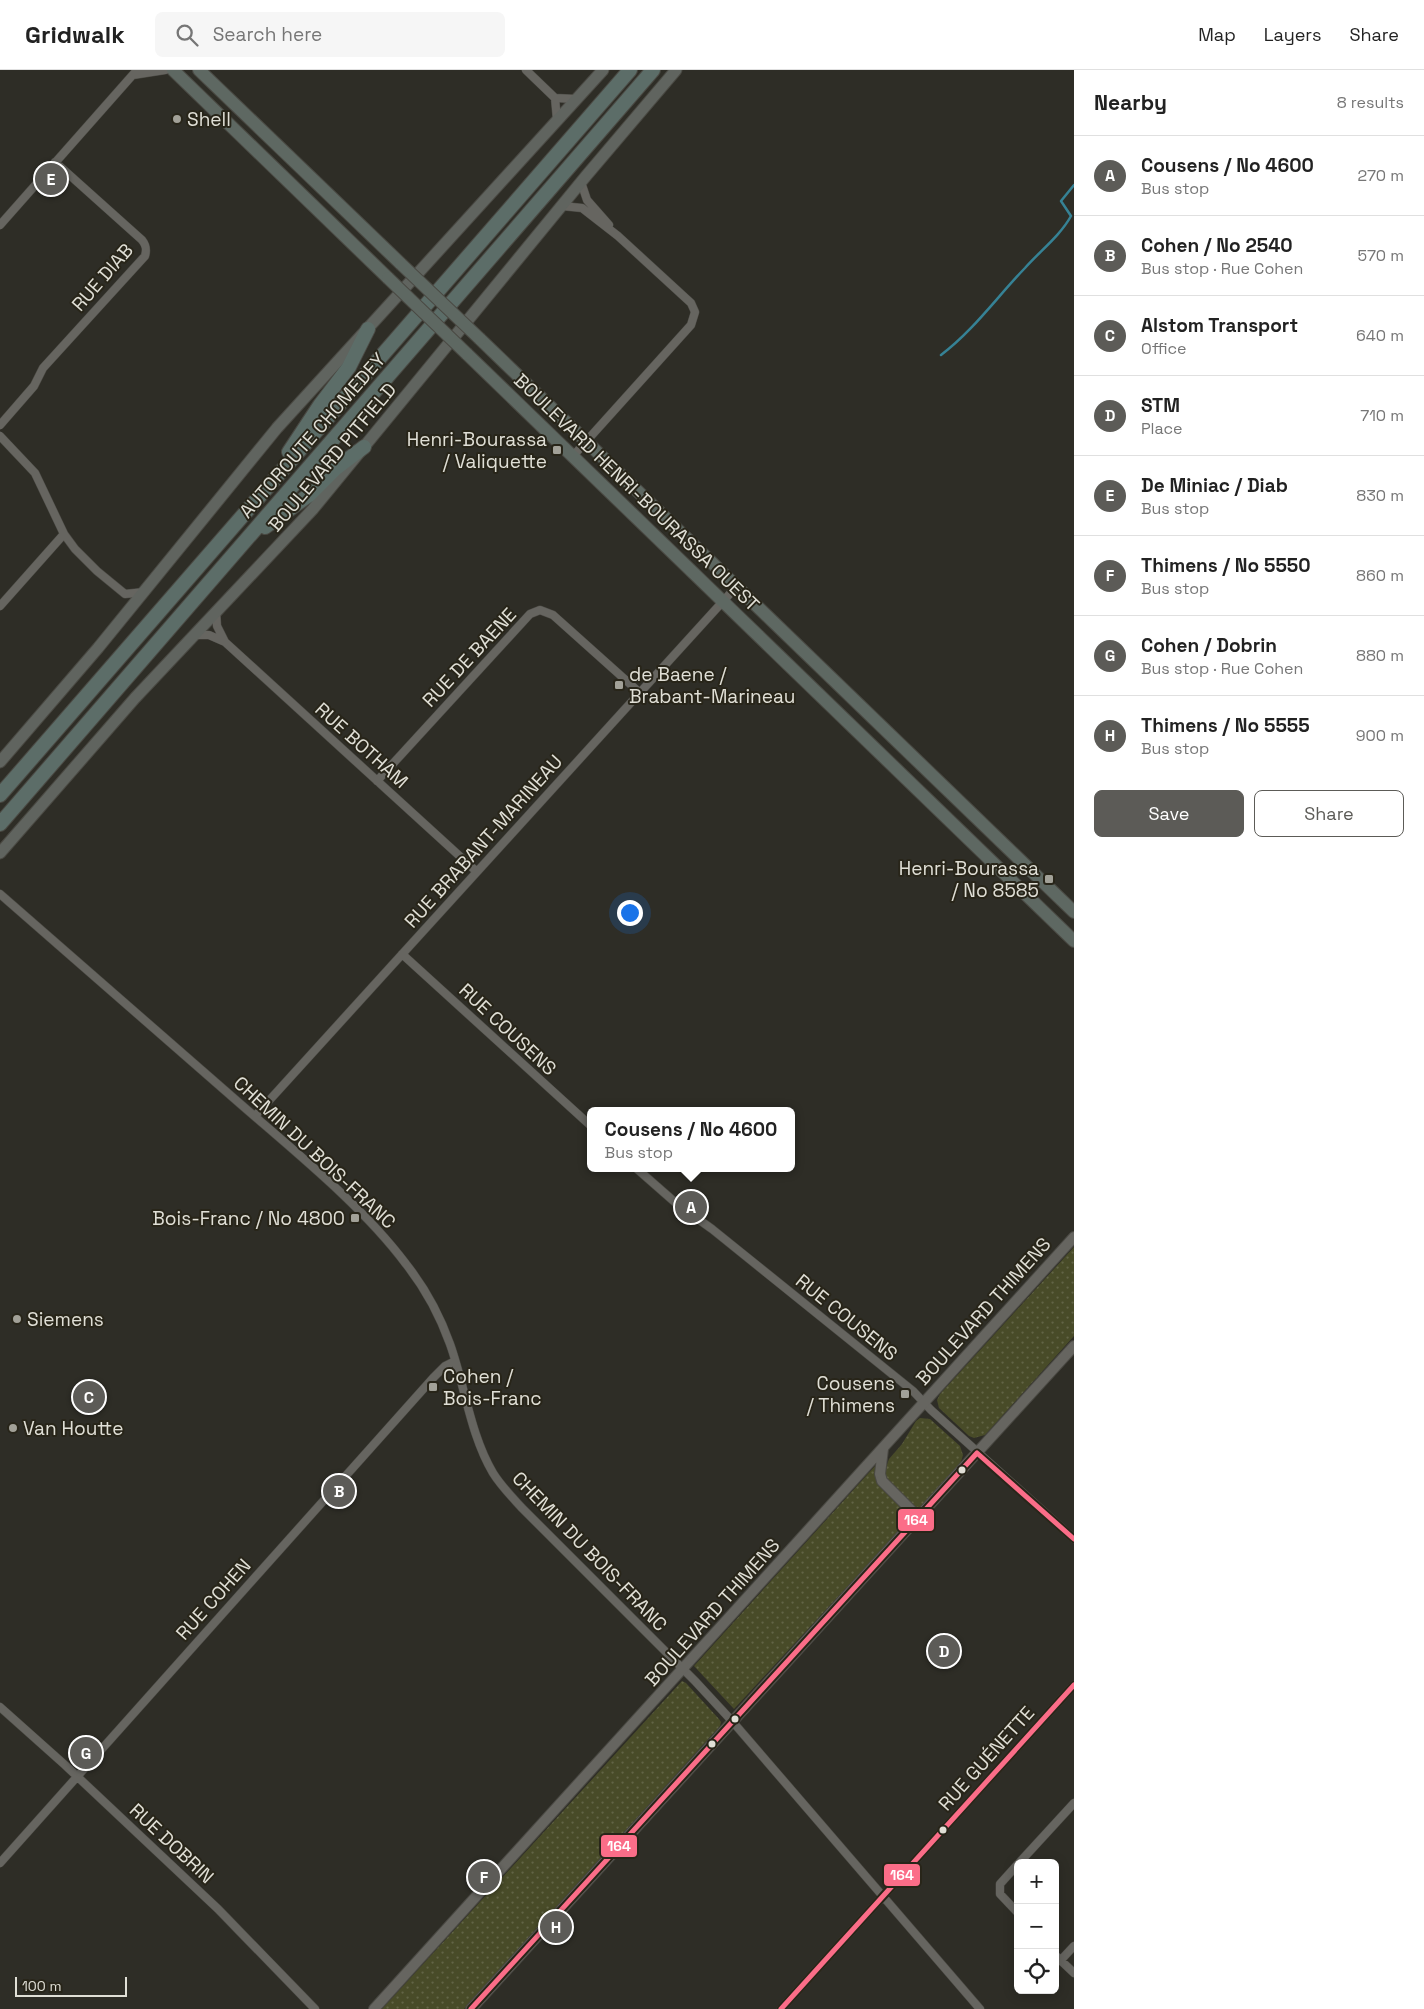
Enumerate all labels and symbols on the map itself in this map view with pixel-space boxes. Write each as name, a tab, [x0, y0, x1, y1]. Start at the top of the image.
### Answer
place label: Shell	[187, 107, 231, 132]
marker: Shell	[171, 113, 183, 125]
pin: E	[35, 160, 67, 198]
street label: RUE DIAB	[66, 238, 139, 316]
street label: AUTOROUTE CHOMEDEY	[234, 347, 391, 523]
street label: BOULEVARD HENRI-BOURASSA OUEST	[508, 368, 765, 617]
street label: BOULEVARD PITFIELD	[263, 378, 402, 537]
place label: Henri-Bourassa / Valiquette	[407, 427, 547, 474]
marker: Henri-Bourassa / Valiquette	[551, 444, 563, 456]
street label: RUE DE BAENE	[417, 602, 522, 712]
place label: de Baene / Brabant-Marineau	[629, 662, 795, 709]
marker: de Baene / Brabant-Marineau	[613, 679, 625, 691]
street label: RUE BOTHAM	[310, 697, 413, 794]
street label: RUE BRABANT-MARINEAU	[399, 749, 568, 933]
place label: Henri-Bourassa / No 8585	[899, 856, 1039, 903]
marker: Henri-Bourassa / No 8585	[1043, 873, 1055, 885]
your location	[617, 900, 643, 926]
street label: RUE COUSENS	[454, 978, 562, 1081]
street label: CHEMIN DU BOIS-FRANC	[228, 1070, 401, 1234]
pin: A	[675, 1188, 707, 1226]
place label: Bois-Franc / No 4800	[152, 1206, 345, 1231]
marker: Bois-Franc / No 4800	[349, 1212, 361, 1224]
street label: BOULEVARD THIMENS	[910, 1232, 1056, 1390]
street label: RUE COUSENS	[790, 1269, 903, 1366]
place label: Siemens	[27, 1307, 104, 1332]
marker: Siemens	[11, 1313, 23, 1325]
place label: Cohen / Bois-Franc	[443, 1364, 542, 1411]
place label: Cousens / Thimens	[807, 1371, 895, 1418]
pin: C	[73, 1378, 105, 1416]
marker: Cohen / Bois-Franc	[427, 1381, 439, 1393]
marker: Cousens / Thimens	[899, 1388, 911, 1400]
place label: Van Houtte	[23, 1416, 123, 1441]
marker: Van Houtte	[7, 1422, 19, 1434]
unlabelled marker	[957, 1465, 967, 1475]
street label: CHEMIN DU BOIS-FRANC	[507, 1466, 673, 1637]
pin: B	[323, 1472, 355, 1510]
line badge: 164	[897, 1508, 935, 1532]
text: 164	[904, 1511, 928, 1529]
street label: BOULEVARD THIMENS	[639, 1533, 785, 1691]
street label: RUE COHEN	[170, 1553, 256, 1645]
pin: D	[928, 1632, 960, 1670]
street label: RUE GUÉNETTE	[933, 1701, 1040, 1816]
unlabelled marker	[730, 1714, 740, 1724]
pin: G	[70, 1734, 102, 1772]
unlabelled marker	[707, 1739, 717, 1749]
street label: RUE DOBRIN	[124, 1798, 219, 1889]
unlabelled marker	[938, 1825, 948, 1835]
line badge: 164	[600, 1834, 638, 1858]
text: 164	[607, 1837, 631, 1855]
pin: F	[468, 1858, 500, 1896]
line badge: 164	[883, 1863, 921, 1887]
text: 164	[890, 1866, 914, 1884]
pin: H	[540, 1908, 572, 1946]
scale bar	[15, 1974, 128, 1997]

